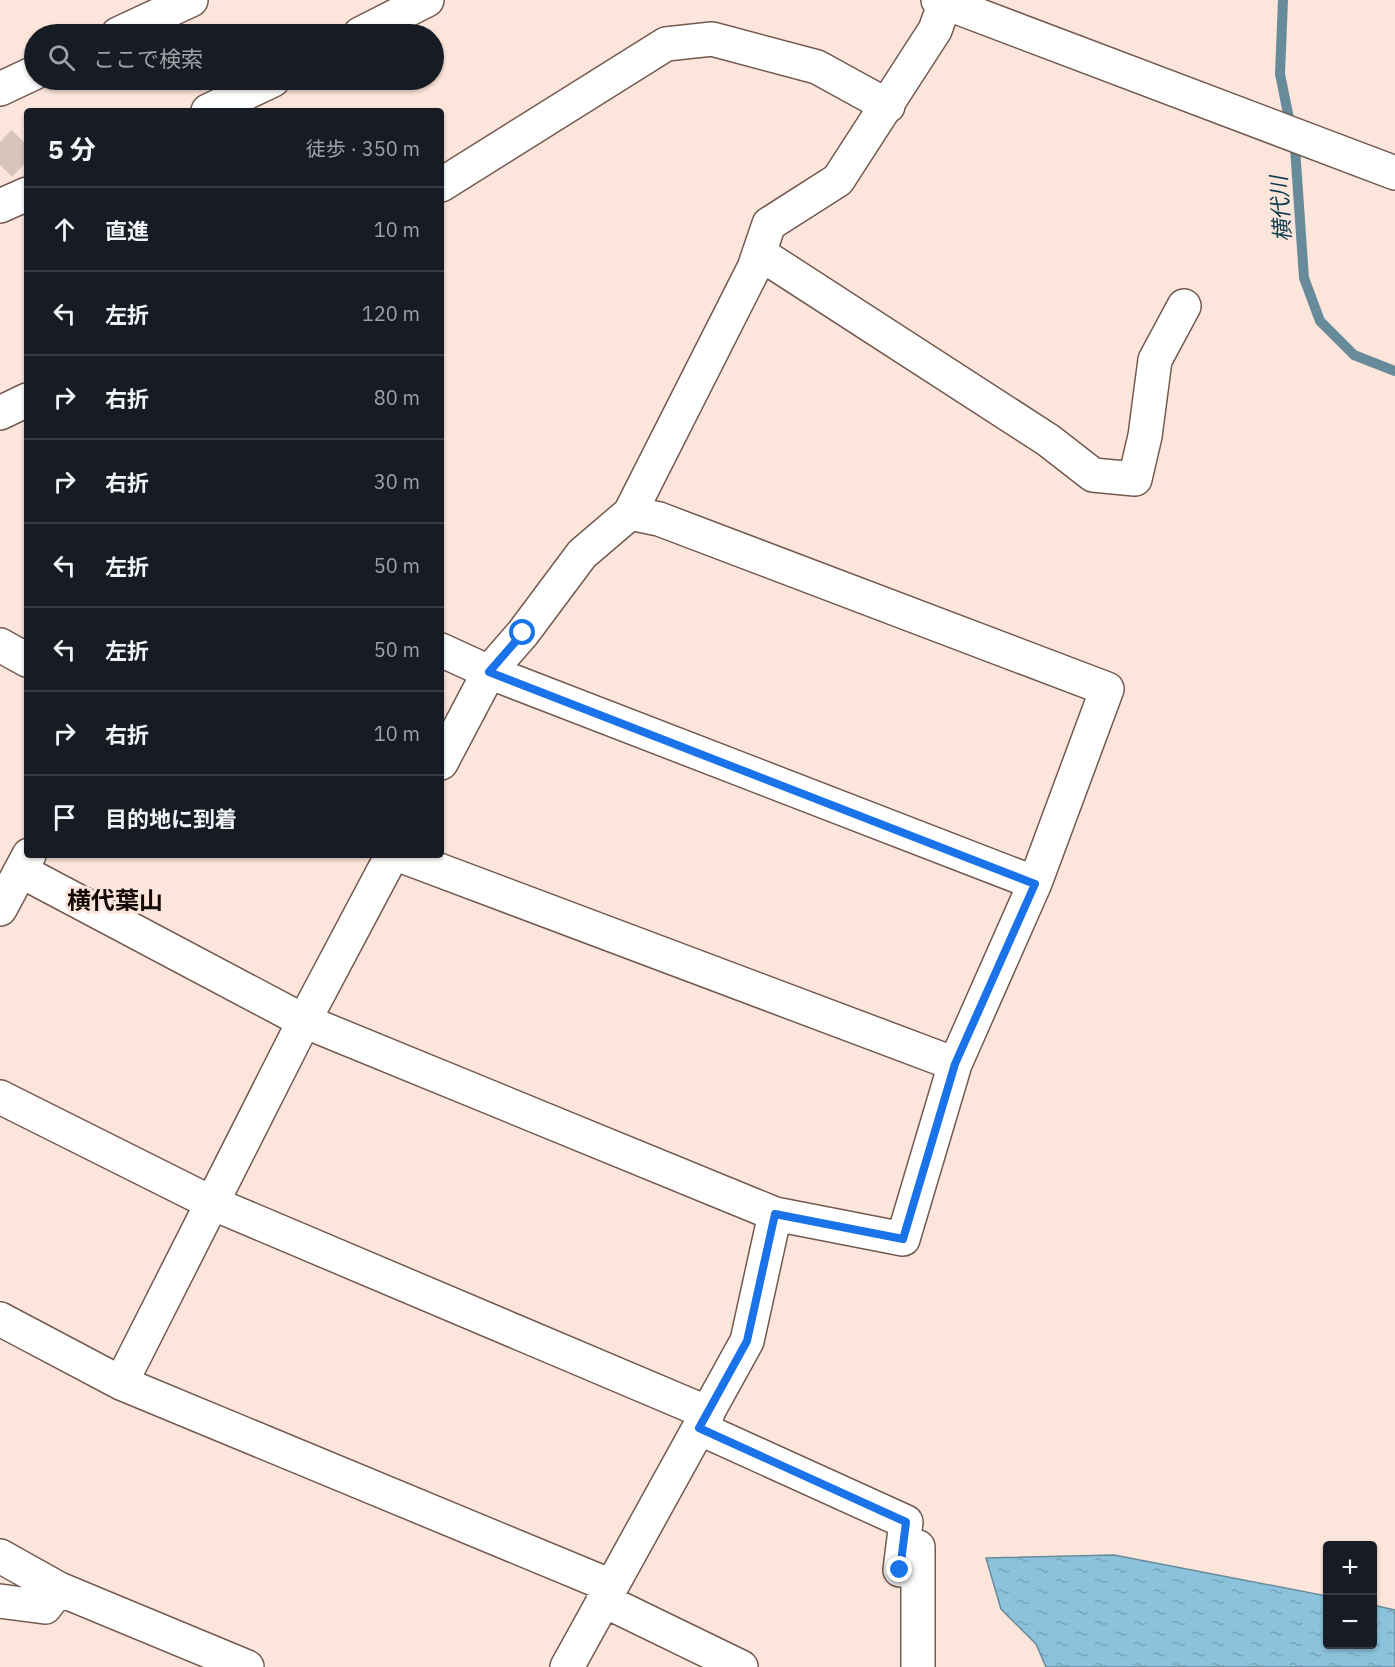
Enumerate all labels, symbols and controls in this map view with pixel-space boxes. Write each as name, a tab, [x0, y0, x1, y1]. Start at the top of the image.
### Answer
search box	[24, 24, 444, 90]
icon: search	[45, 41, 78, 74]
text: ここで検索	[93, 44, 203, 73]
text: 5 分	[48, 132, 96, 166]
text: 徒歩 · 350 m	[306, 135, 420, 162]
water label: 横代川	[1263, 173, 1297, 243]
icon: ahead	[48, 213, 81, 246]
text: 直進	[105, 216, 149, 245]
text: 10 m	[374, 216, 420, 243]
icon: left	[48, 297, 81, 330]
text: 左折	[105, 300, 149, 329]
text: 120 m	[362, 300, 420, 327]
icon: right	[48, 381, 81, 414]
text: 右折	[105, 384, 149, 413]
text: 80 m	[374, 384, 420, 411]
icon: right	[48, 465, 81, 498]
text: 右折	[105, 468, 149, 497]
text: 30 m	[374, 468, 420, 495]
icon: left	[48, 549, 81, 582]
text: 左折	[105, 552, 149, 581]
text: 50 m	[374, 552, 420, 579]
route start	[509, 619, 535, 645]
icon: left	[48, 633, 81, 666]
text: 左折	[105, 636, 149, 665]
text: 50 m	[374, 636, 420, 663]
icon: right	[48, 717, 81, 750]
text: 右折	[105, 720, 149, 749]
text: 10 m	[374, 720, 420, 747]
icon: arrive	[48, 801, 81, 834]
text: 目的地に到着	[105, 804, 237, 833]
district label: 横代葉山	[67, 884, 163, 916]
map controls	[1323, 1541, 1377, 1649]
button: +	[1323, 1541, 1377, 1595]
route end	[886, 1556, 912, 1582]
button: −	[1323, 1595, 1377, 1649]

